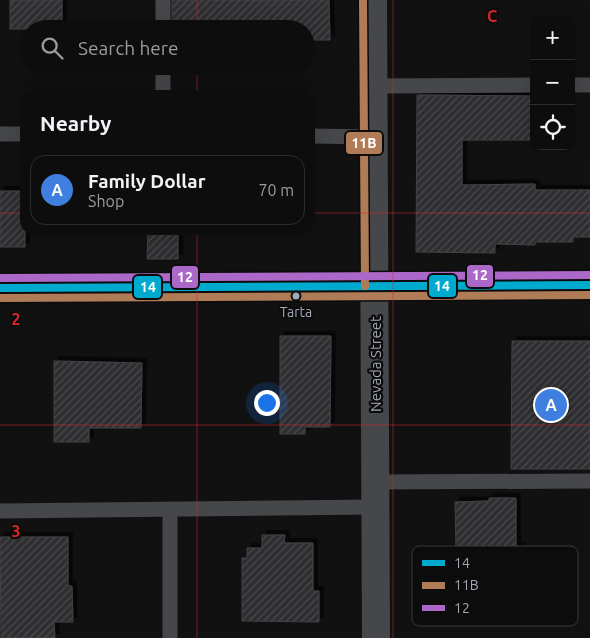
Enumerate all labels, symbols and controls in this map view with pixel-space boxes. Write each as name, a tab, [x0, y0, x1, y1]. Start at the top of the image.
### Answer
text: C	[487, 7, 497, 25]
map controls	[530, 15, 575, 150]
button: +	[530, 15, 575, 60]
search box	[20, 20, 315, 75]
icon: search	[38, 34, 66, 62]
text: Search here	[78, 37, 178, 59]
button: −	[530, 60, 575, 105]
button: locate	[530, 105, 575, 150]
text: Nearby	[40, 111, 111, 135]
line badge: 11B	[345, 131, 383, 155]
text: 11B	[351, 135, 377, 151]
text: Family Dollar	[88, 170, 205, 192]
text: A	[51, 181, 63, 199]
text: 70 m	[258, 181, 294, 199]
text: Shop	[88, 192, 124, 210]
line badge: 12	[466, 264, 494, 288]
line badge: 12	[171, 265, 199, 289]
text: 12	[472, 267, 488, 283]
text: 12	[177, 269, 193, 285]
line badge: 14	[428, 274, 457, 298]
line badge: 14	[133, 275, 162, 299]
text: 14	[434, 278, 450, 294]
text: 14	[140, 279, 156, 295]
marker: Tarta	[291, 291, 301, 301]
place label: Tarta	[280, 304, 312, 320]
text: 2	[11, 310, 21, 328]
street label: Nevada Street	[367, 316, 384, 412]
pin: A	[535, 386, 567, 424]
your location	[254, 390, 280, 416]
text: 3	[11, 522, 21, 540]
legend	[412, 546, 578, 626]
text: 14	[454, 555, 470, 571]
text: 11B	[454, 577, 479, 593]
text: 12	[454, 600, 470, 616]

